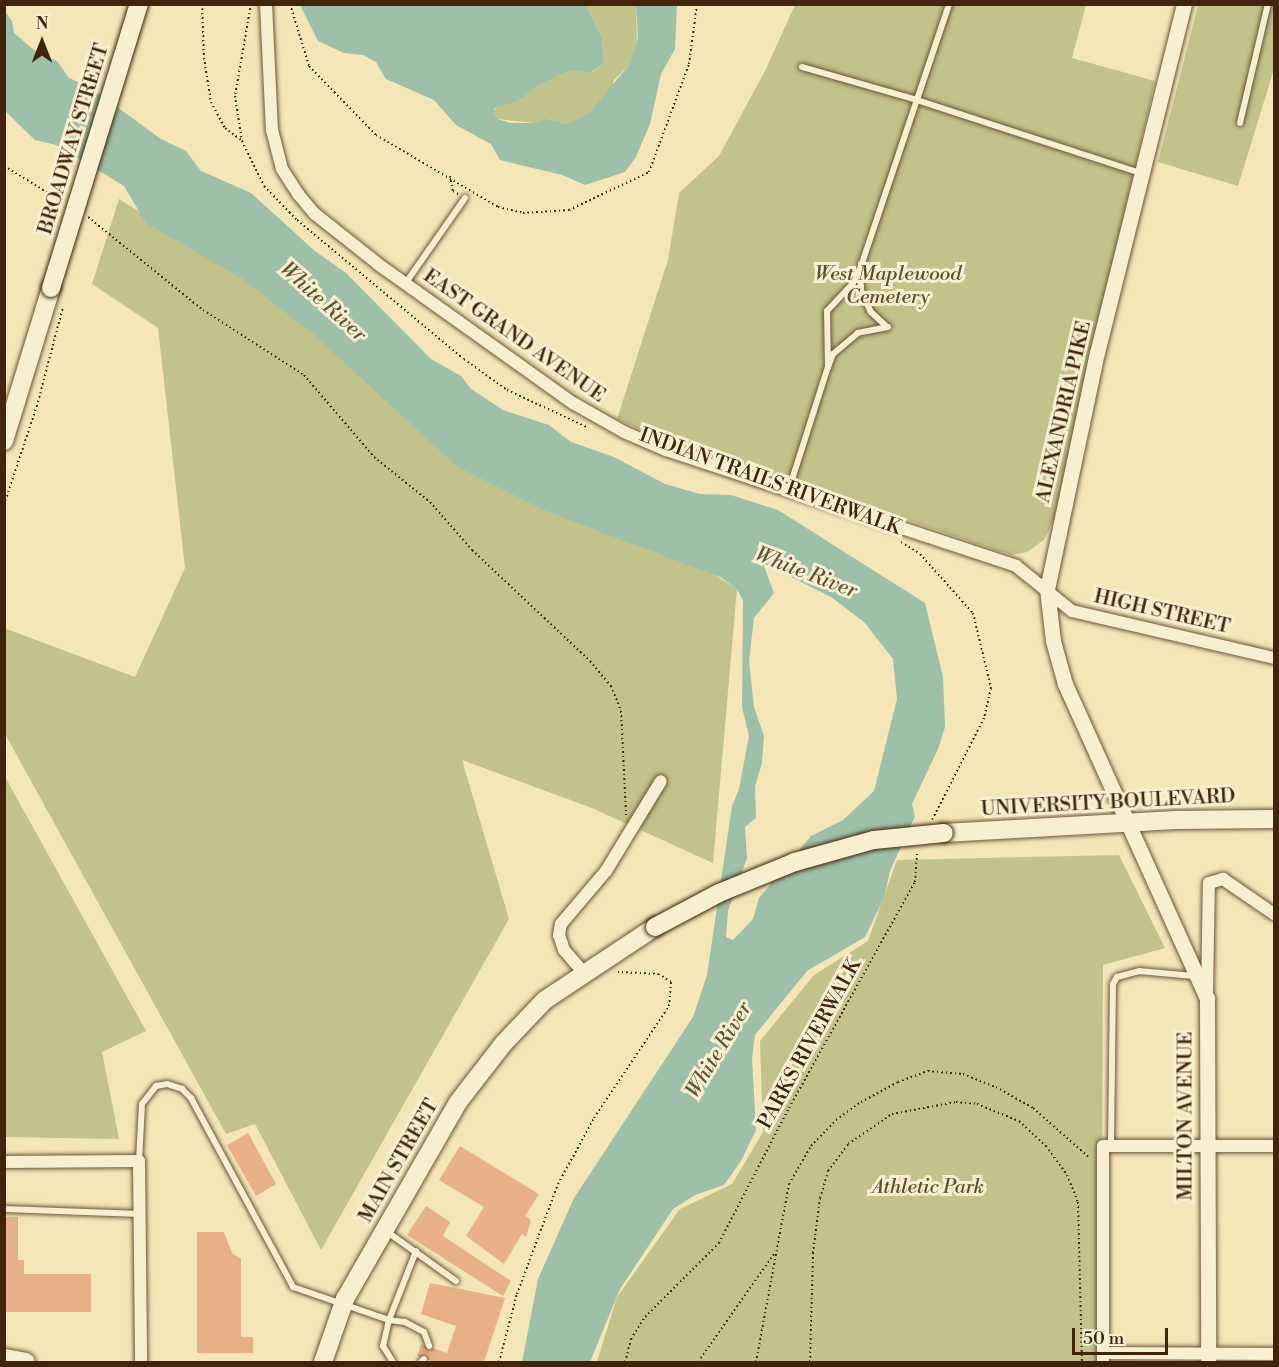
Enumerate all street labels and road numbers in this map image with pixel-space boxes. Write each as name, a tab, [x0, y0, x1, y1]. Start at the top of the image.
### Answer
street label: BROADWAY STREET	[34, 41, 114, 237]
street label: EAST GRAND AVENUE	[418, 264, 610, 408]
street label: ALEXANDRIA PIKE	[1031, 319, 1097, 505]
street label: INDIAN TRAILS RIVERWALK	[636, 423, 904, 541]
street label: HIGH STREET	[1092, 585, 1232, 639]
street label: UNIVERSITY BOULEVARD	[980, 784, 1236, 822]
street label: PARKS RIVERWALK	[753, 955, 867, 1133]
street label: MILTON AVENUE	[1174, 1032, 1198, 1200]
street label: MAIN STREET	[354, 1095, 444, 1227]

